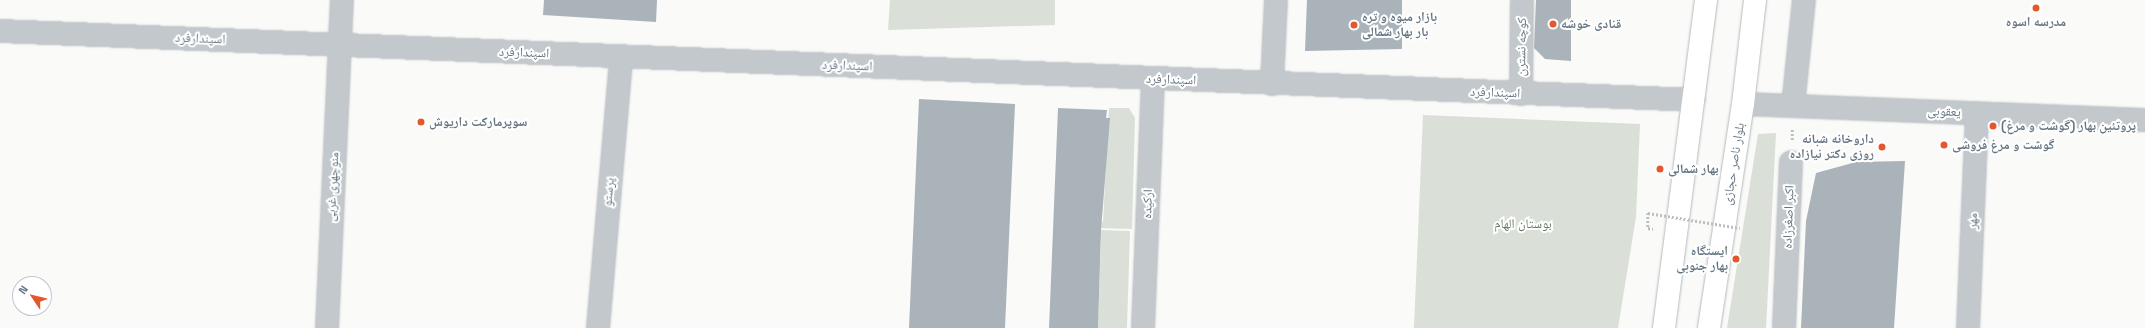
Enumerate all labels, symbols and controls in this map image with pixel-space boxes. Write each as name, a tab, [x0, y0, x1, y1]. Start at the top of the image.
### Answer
marker: مدرسه اسوه	[2031, 3, 2041, 13]
place label: بازار میوه و تره بار بهار شمالی	[1362, 10, 1437, 41]
place label: مدرسه اسوه	[2006, 14, 2066, 30]
place label: قنادی خوشه	[1561, 16, 1621, 32]
street label: کوچه نسترن	[1514, 18, 1530, 76]
marker: قنادی خوشه	[1548, 19, 1558, 29]
marker: بازار میوه و تره بار بهار شمالی	[1349, 20, 1359, 30]
street label: اسپندارفرد	[174, 30, 226, 48]
street label: اسپندارفرد	[498, 44, 550, 62]
street label: اسپندارفرد	[821, 57, 873, 75]
street label: اسپندارفرد	[1145, 71, 1197, 89]
street label: اسپندارفرد	[1469, 84, 1521, 102]
street label: یعقوبی	[1927, 104, 1961, 120]
place label: سوپرمارکت داریوش	[429, 114, 527, 130]
marker: سوپرمارکت داریوش	[416, 117, 426, 127]
place label: پروتئین بهار (گوشت و مرغ)	[2001, 118, 2136, 134]
marker: پروتئین بهار (گوشت و مرغ)	[1988, 121, 1998, 131]
street label: بلوار ناصر حجازی	[1720, 122, 1748, 206]
place label: داروخانه شبانه روزی دکتر نیازاده	[1790, 132, 1874, 163]
place label: گوشت و مرغ فروشی	[1952, 137, 2055, 153]
marker: گوشت و مرغ فروشی	[1939, 140, 1949, 150]
marker: داروخانه شبانه روزی دکتر نیازاده	[1877, 142, 1887, 152]
street label: منوچهری غربی	[323, 152, 343, 222]
place label: بهار شمالی	[1668, 161, 1719, 177]
marker: بهار شمالی	[1655, 164, 1665, 174]
street label: پرستو	[600, 177, 618, 207]
street label: اکبر اصغرزاده	[1780, 185, 1798, 249]
street label: ارکیده	[1140, 189, 1156, 219]
street label: مهر	[1965, 213, 1981, 229]
park label: بوستان الهام	[1494, 216, 1552, 232]
place label: ایستگاه بهار جنوبی	[1676, 244, 1728, 275]
marker: ایستگاه بهار جنوبی	[1731, 254, 1741, 264]
north arrow	[12, 276, 52, 316]
text: N	[15, 283, 31, 297]

